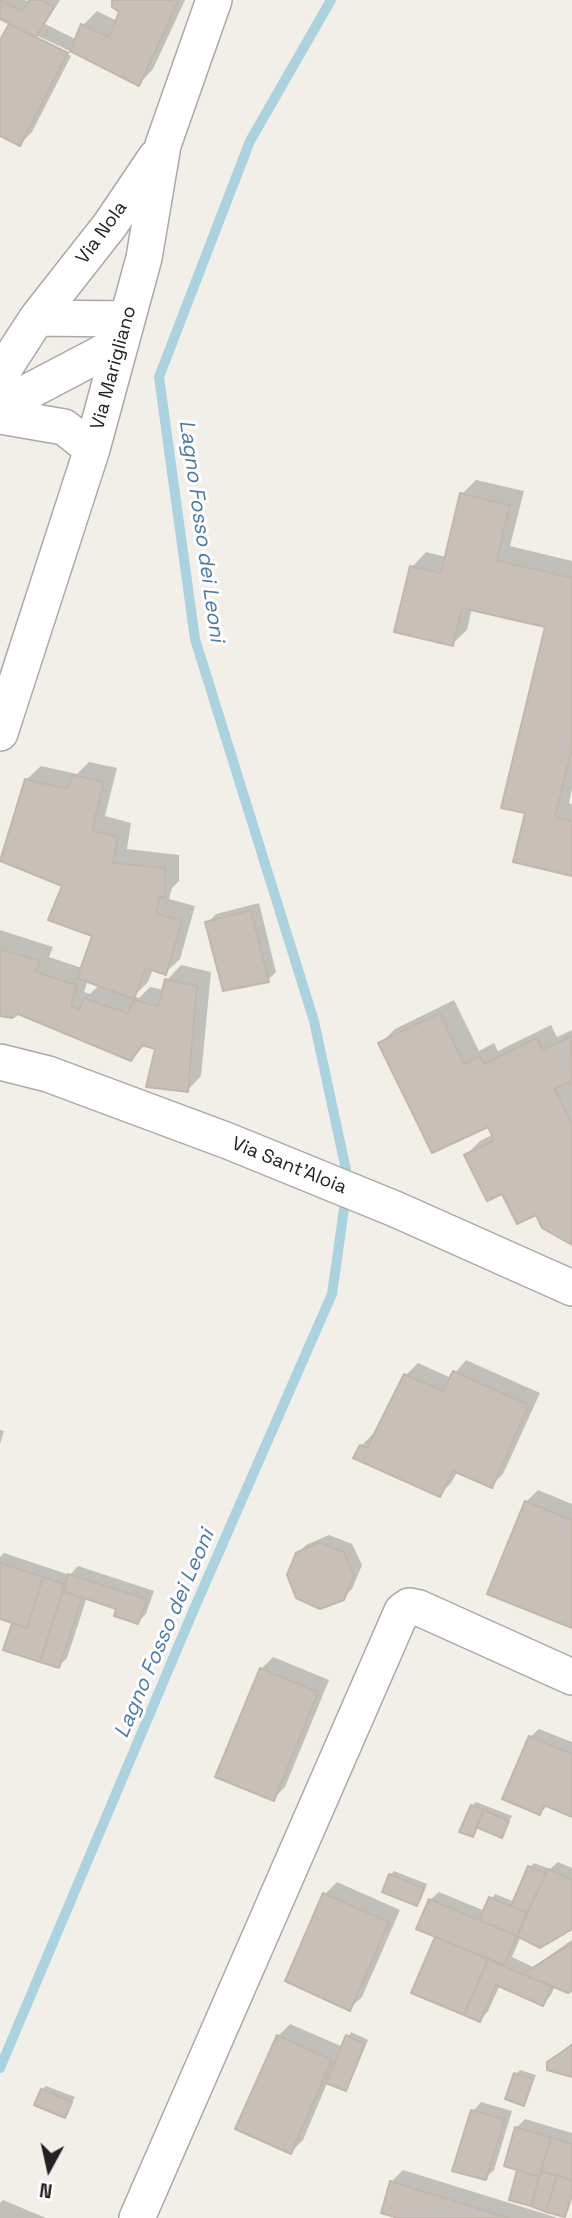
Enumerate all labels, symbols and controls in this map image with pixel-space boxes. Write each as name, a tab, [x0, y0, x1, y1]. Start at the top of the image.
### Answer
street label: Via Nola	[72, 197, 132, 269]
street label: Via Marigliano	[87, 304, 141, 432]
water label: Lagno Fosso dei Leoni	[173, 418, 229, 644]
street label: Via Sant'Aloia	[228, 1133, 350, 1199]
water label: Lagno Fosso dei Leoni	[110, 1526, 220, 1742]
north arrow	[14, 2134, 84, 2204]
text: N	[38, 2177, 54, 2204]

